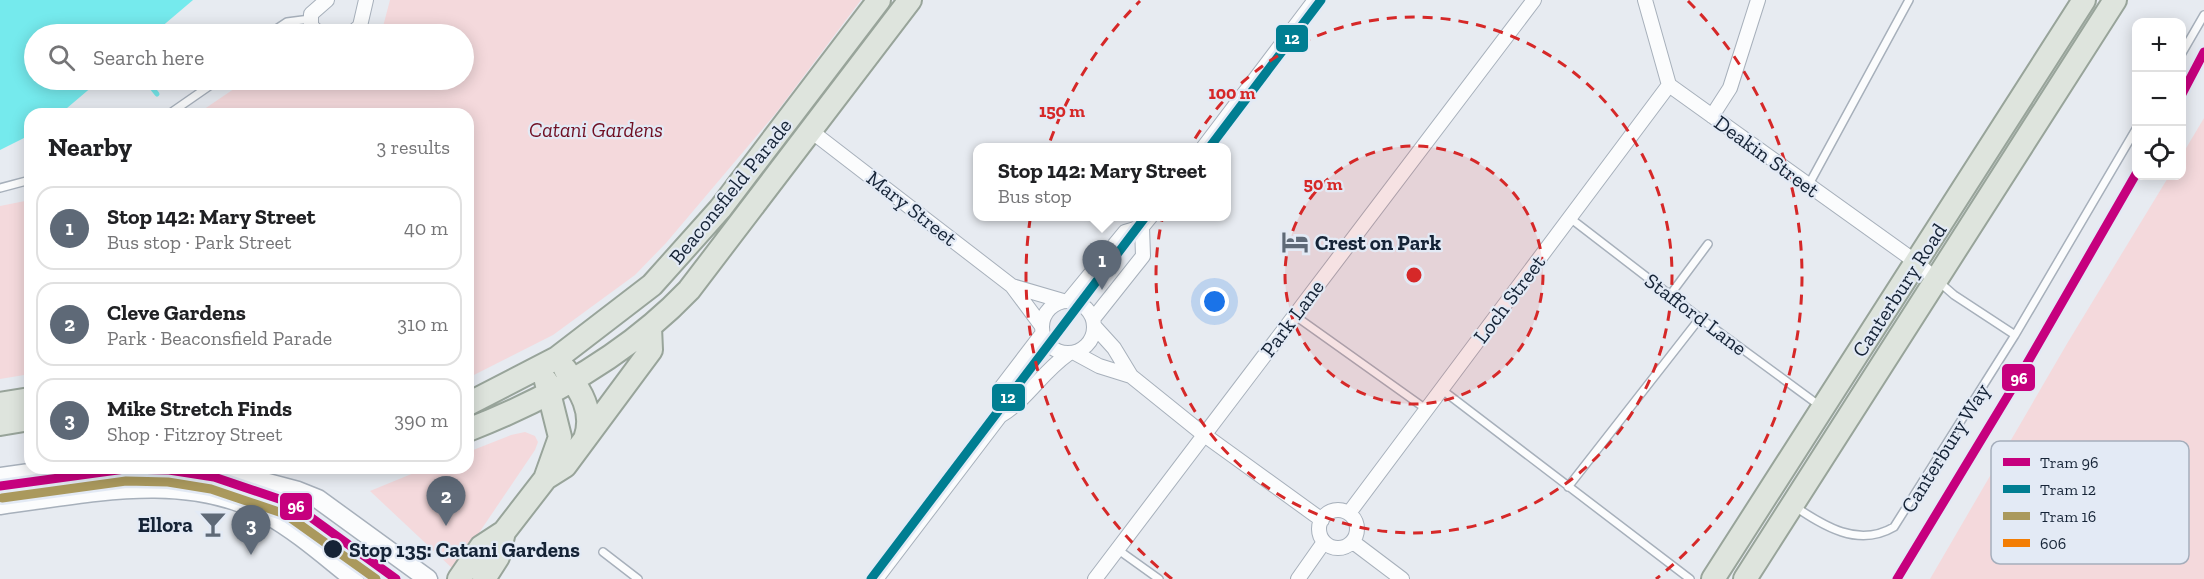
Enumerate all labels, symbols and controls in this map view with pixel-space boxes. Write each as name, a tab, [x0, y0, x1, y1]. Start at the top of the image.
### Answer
map controls	[2132, 18, 2186, 180]
button: +	[2132, 18, 2186, 72]
search box	[24, 24, 474, 90]
line badge: 12	[1275, 24, 1309, 53]
text: 12	[1284, 29, 1300, 48]
icon: search	[45, 41, 78, 74]
text: Search here	[93, 44, 204, 71]
button: −	[2132, 72, 2186, 126]
text: 100 m	[1208, 82, 1256, 104]
text: 150 m	[1039, 100, 1085, 122]
street label: Deakin Street	[1710, 110, 1825, 203]
street label: Beaconsfield Parade	[663, 113, 797, 269]
park label: Catani Gardens	[529, 117, 663, 142]
button: locate	[2132, 126, 2186, 180]
text: Nearby	[48, 131, 132, 163]
text: 3 results	[376, 135, 450, 159]
popup	[973, 143, 1231, 221]
text: Stop 142: Mary Street	[998, 157, 1206, 184]
street label: Mary Street	[862, 165, 962, 251]
text: 50 m	[1304, 173, 1343, 195]
text: Bus stop	[998, 184, 1072, 208]
text: Stop 142: Mary Street	[107, 203, 315, 230]
text: 1	[65, 216, 74, 240]
text: 40 m	[404, 216, 448, 240]
street label: Canterbury Road	[1847, 218, 1952, 361]
hotel icon: Crest on Park	[1280, 227, 1310, 257]
text: Bus stop · Park Street	[107, 230, 291, 254]
place label: Crest on Park	[1315, 230, 1441, 255]
pin: 1	[1082, 240, 1122, 290]
street label: Loch Street	[1468, 250, 1550, 348]
centre of rings	[1404, 265, 1424, 285]
street label: Stafford Lane	[1640, 268, 1752, 361]
street label: Park Lane	[1255, 274, 1329, 361]
your location	[1200, 287, 1229, 316]
text: Cleve Gardens	[107, 299, 246, 326]
text: 2	[64, 312, 75, 336]
text: 310 m	[397, 312, 448, 336]
text: Park · Beaconsfield Parade	[107, 326, 332, 350]
line badge: 96	[2001, 363, 2036, 392]
text: 96	[2010, 369, 2028, 388]
street label: Canterbury Way	[1895, 379, 1995, 517]
line badge: 12	[991, 383, 1026, 412]
text: 12	[1000, 388, 1016, 407]
text: Mike Stretch Finds	[107, 395, 292, 422]
text: 3	[64, 408, 75, 432]
text: 390 m	[394, 408, 448, 432]
text: Shop · Fitzroy Street	[107, 422, 282, 446]
legend	[1991, 441, 2189, 564]
text: Tram 96	[2040, 453, 2099, 472]
pin: 2	[426, 476, 466, 526]
text: Tram 12	[2040, 480, 2096, 499]
line badge: 96	[279, 492, 313, 521]
text: 96	[287, 497, 305, 516]
pin: 3	[232, 506, 270, 555]
text: Tram 16	[2040, 507, 2096, 526]
bar icon: Ellora	[198, 509, 228, 539]
place label: Ellora	[138, 512, 193, 537]
text: 606	[2040, 534, 2066, 553]
place label: Stop 135: Catani Gardens	[349, 537, 580, 562]
marker: Stop 135: Catani Gardens	[322, 538, 344, 560]

